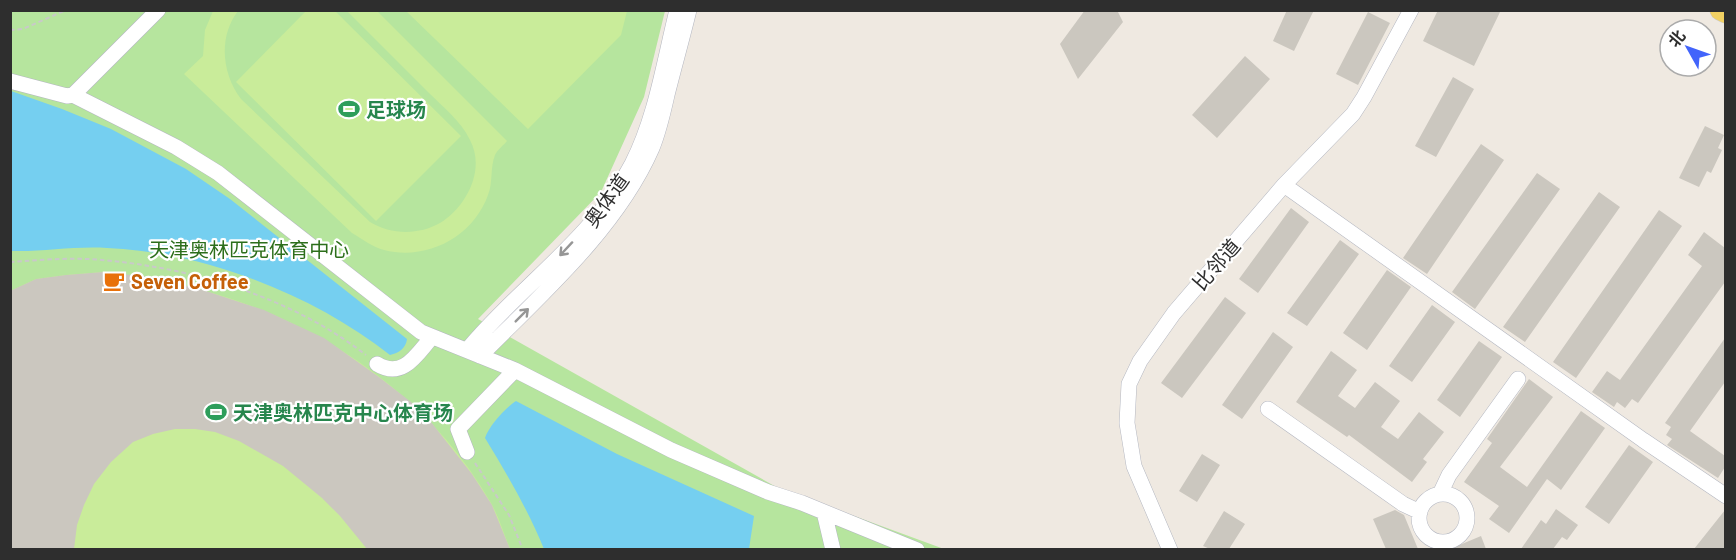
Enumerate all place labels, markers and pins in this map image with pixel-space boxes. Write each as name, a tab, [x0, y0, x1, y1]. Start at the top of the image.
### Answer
sports icon: 足球场	[337, 97, 361, 121]
place label: 足球场	[366, 97, 426, 121]
cafe icon: Seven Coffee	[102, 269, 126, 293]
place label: Seven Coffee	[131, 269, 249, 293]
sports icon: 天津奥林匹克中心体育场	[204, 400, 228, 424]
place label: 天津奥林匹克中心体育场	[233, 400, 453, 424]

